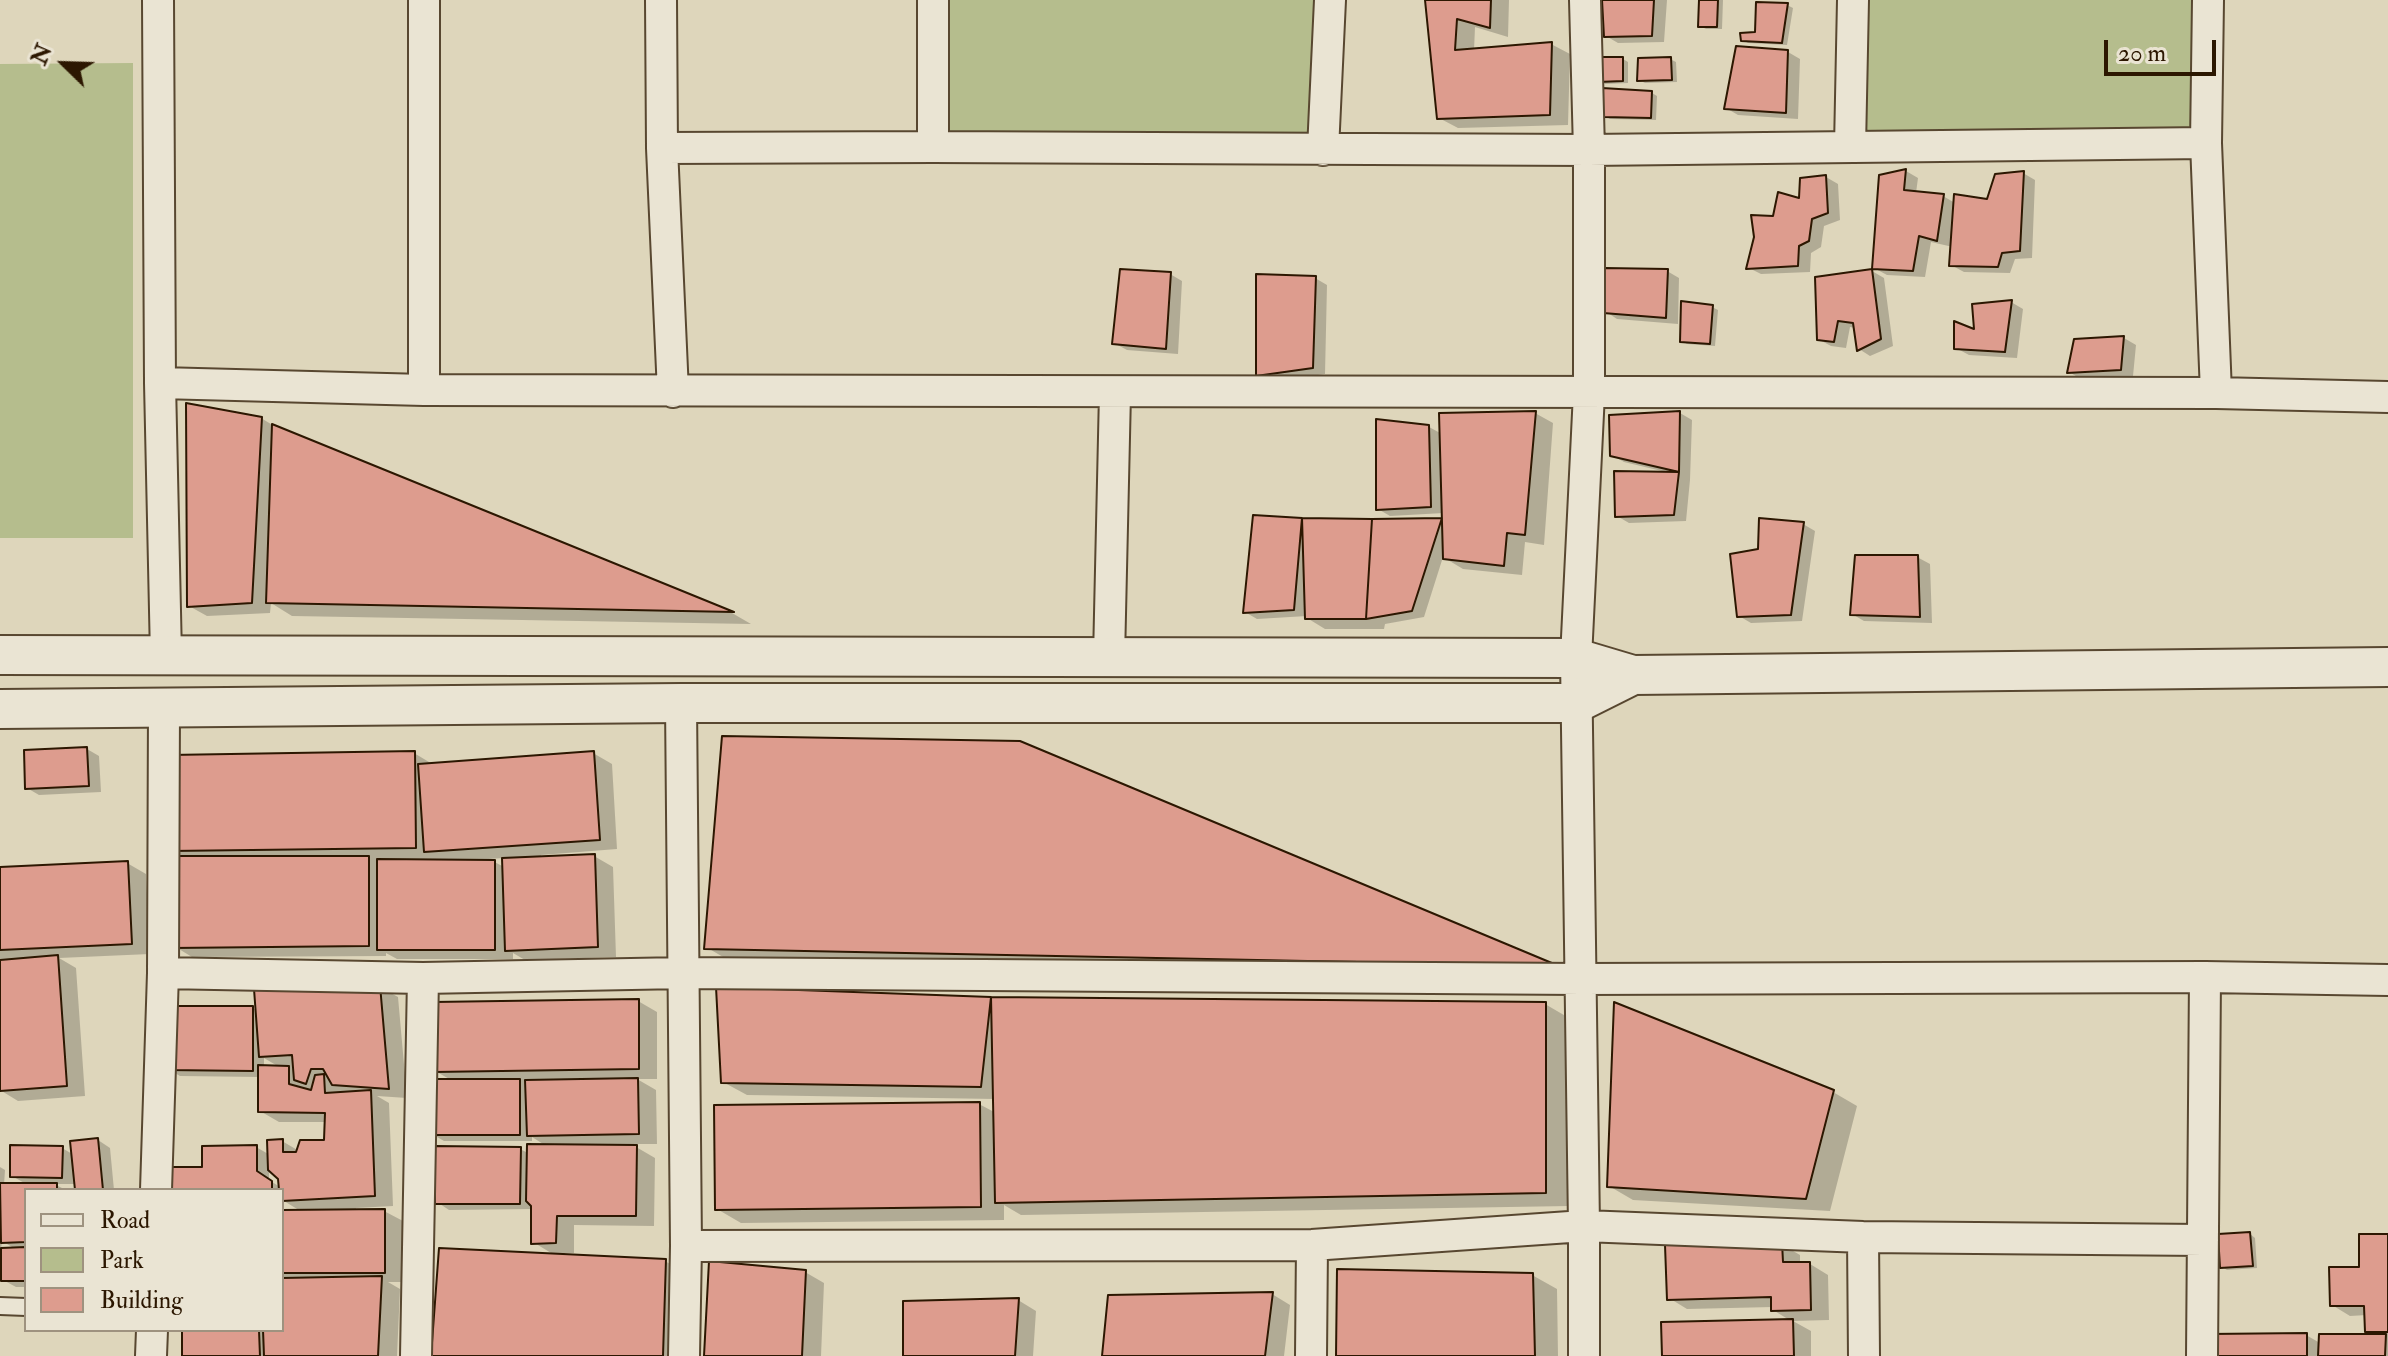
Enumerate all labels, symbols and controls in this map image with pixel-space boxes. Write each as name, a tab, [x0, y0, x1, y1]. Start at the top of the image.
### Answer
north arrow	[24, 24, 104, 104]
scale bar	[2108, 24, 2220, 74]
text: 20 m	[2118, 38, 2166, 69]
text: N	[25, 40, 59, 69]
legend	[24, 1188, 284, 1332]
text: Road	[100, 1205, 150, 1236]
text: Park	[100, 1245, 144, 1276]
text: Building	[100, 1285, 183, 1316]

